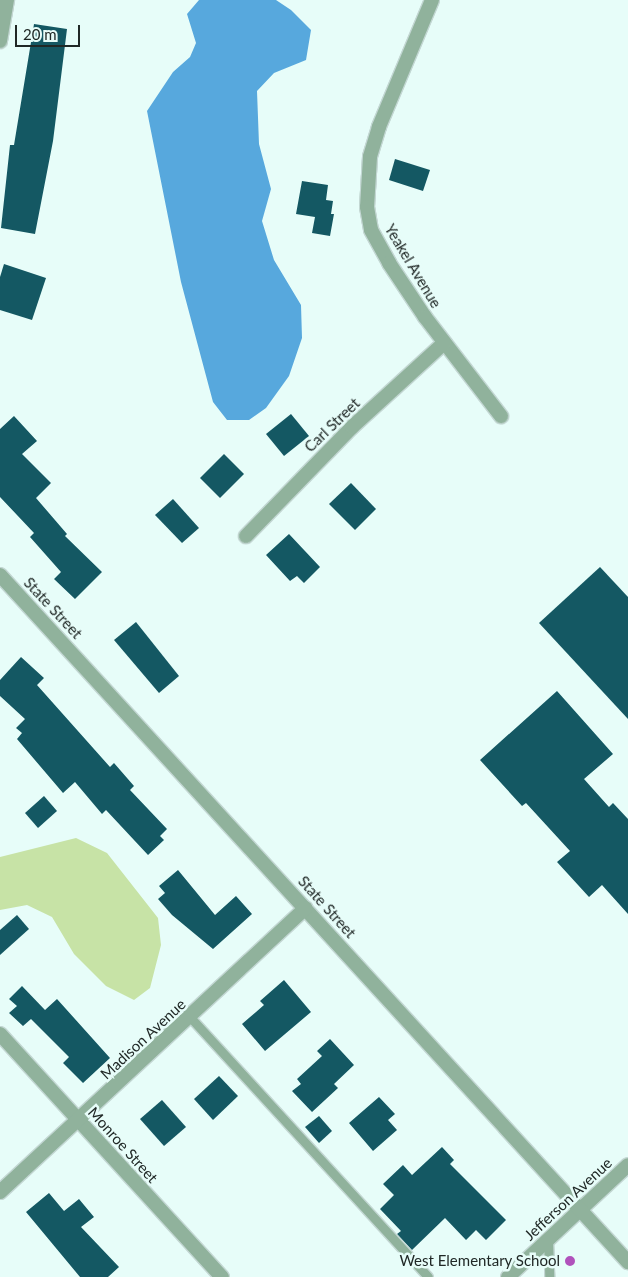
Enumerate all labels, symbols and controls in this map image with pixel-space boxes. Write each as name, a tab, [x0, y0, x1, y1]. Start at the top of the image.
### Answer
scale bar	[18, 15, 82, 47]
text: 20 m	[23, 25, 57, 43]
street label: Yeakel Avenue	[381, 221, 445, 311]
street label: Carl Street	[301, 394, 363, 456]
street label: State Street	[20, 574, 86, 642]
street label: State Street	[295, 872, 359, 942]
street label: Madison Avenue	[97, 995, 189, 1083]
street label: Monroe Street	[84, 1103, 162, 1187]
street label: Jefferson Avenue	[520, 1154, 616, 1244]
place label: West Elementary School	[399, 1252, 560, 1270]
marker: West Elementary School	[564, 1255, 576, 1267]

